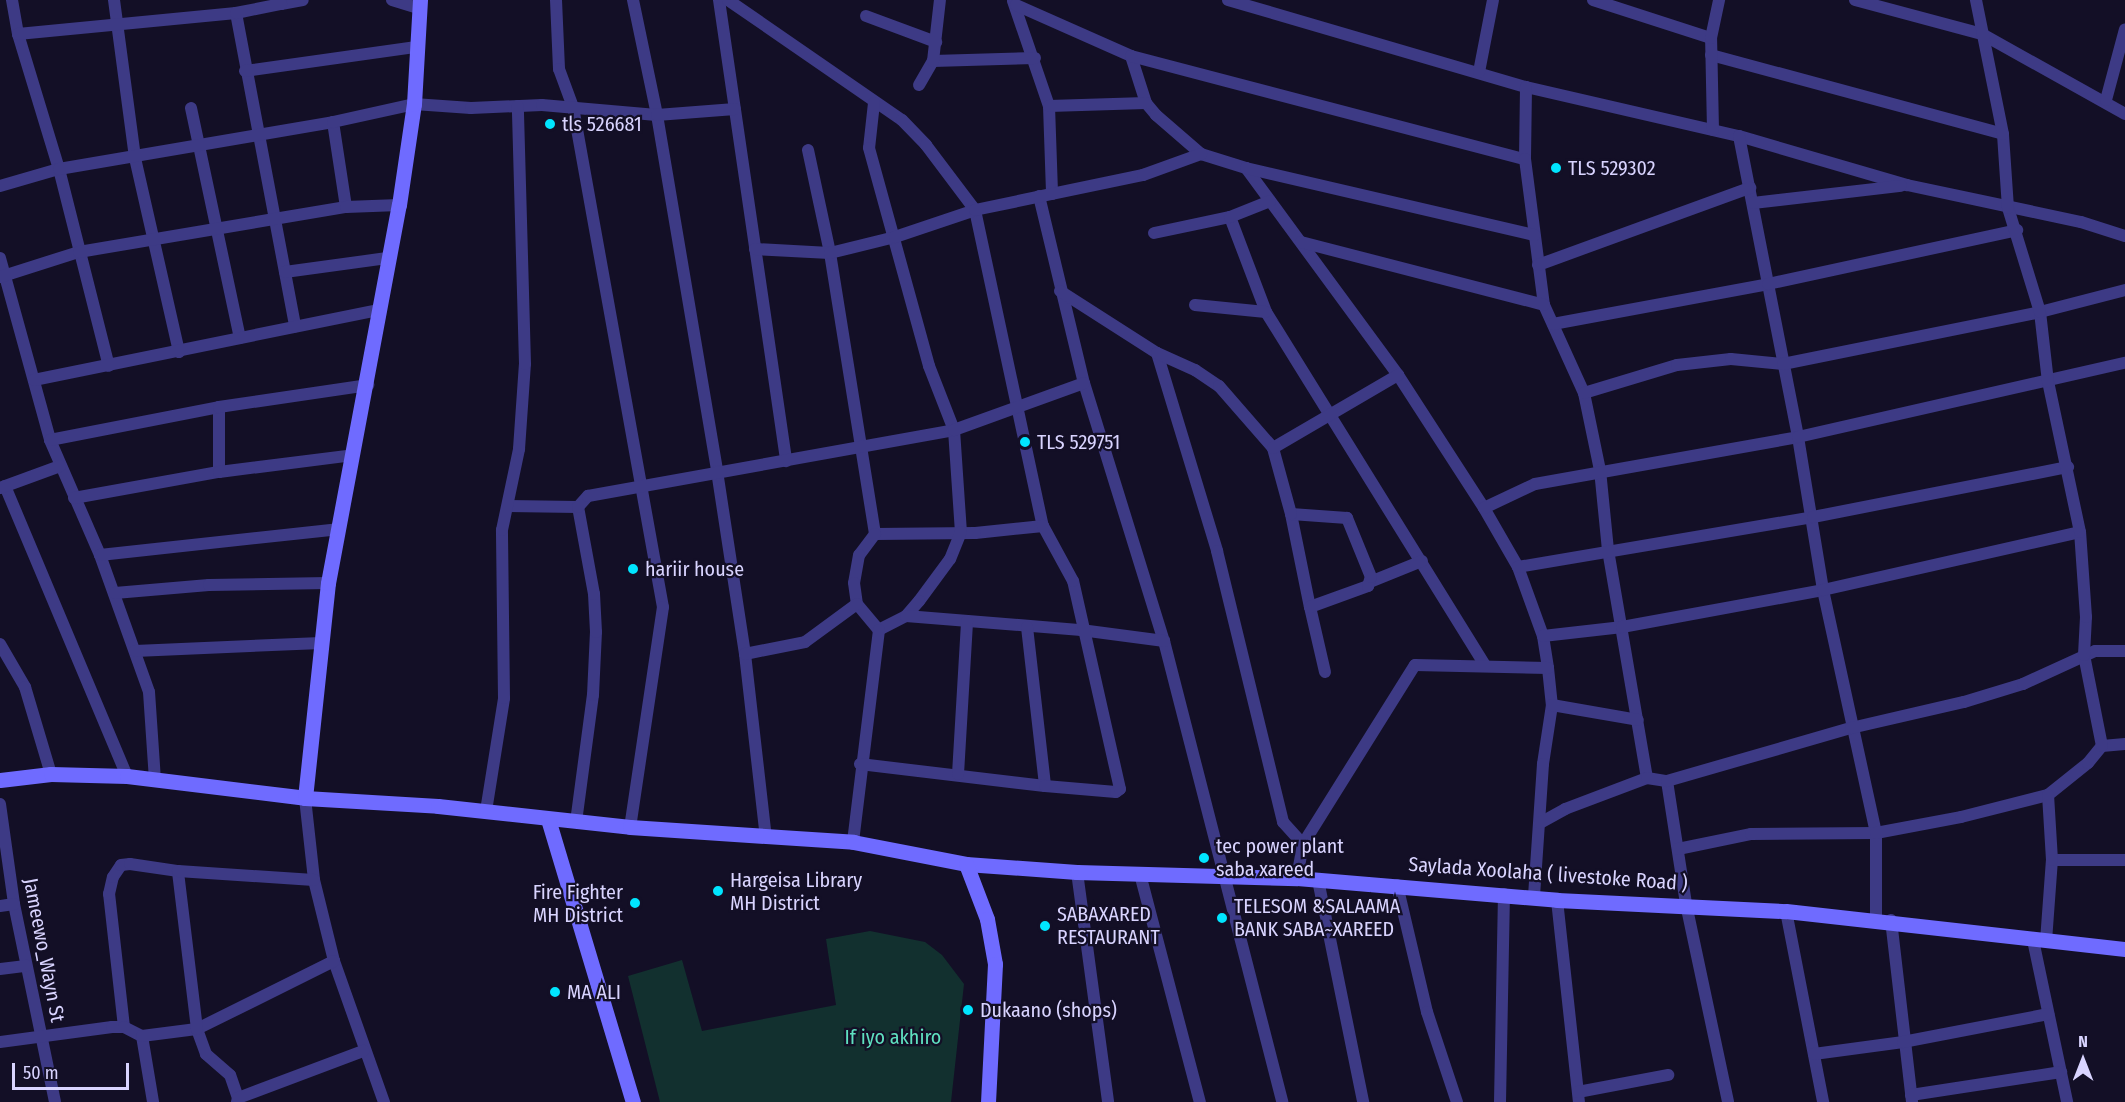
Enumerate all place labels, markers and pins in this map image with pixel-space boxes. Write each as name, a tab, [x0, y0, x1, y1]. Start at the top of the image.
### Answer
place label: tls 526681	[562, 112, 642, 136]
marker: tls 526681	[543, 117, 557, 131]
place label: TLS 529302	[1568, 156, 1655, 180]
marker: TLS 529302	[1549, 161, 1563, 175]
place label: TLS 529751	[1037, 430, 1120, 454]
marker: TLS 529751	[1018, 435, 1032, 449]
place label: hariir house	[645, 557, 744, 581]
marker: hariir house	[626, 562, 640, 576]
place label: tec power plant saba xareed	[1216, 834, 1344, 881]
marker: tec power plant saba xareed	[1197, 851, 1211, 865]
place label: Hargeisa Library MH District	[730, 868, 862, 915]
place label: Fire Fighter MH District	[533, 880, 623, 927]
marker: Hargeisa Library MH District	[711, 884, 725, 898]
place label: TELESOM &SALAAMA BANK SABA~XAREED	[1234, 894, 1400, 941]
marker: Fire Fighter MH District	[628, 896, 642, 910]
place label: SABAXARED RESTAURANT	[1057, 903, 1160, 950]
marker: TELESOM &SALAAMA BANK SABA~XAREED	[1215, 911, 1229, 925]
marker: SABAXARED RESTAURANT	[1038, 919, 1052, 933]
place label: MA ALI	[567, 980, 621, 1004]
marker: MA ALI	[548, 985, 562, 999]
place label: Dukaano (shops)	[980, 998, 1117, 1022]
marker: Dukaano (shops)	[961, 1003, 975, 1017]

